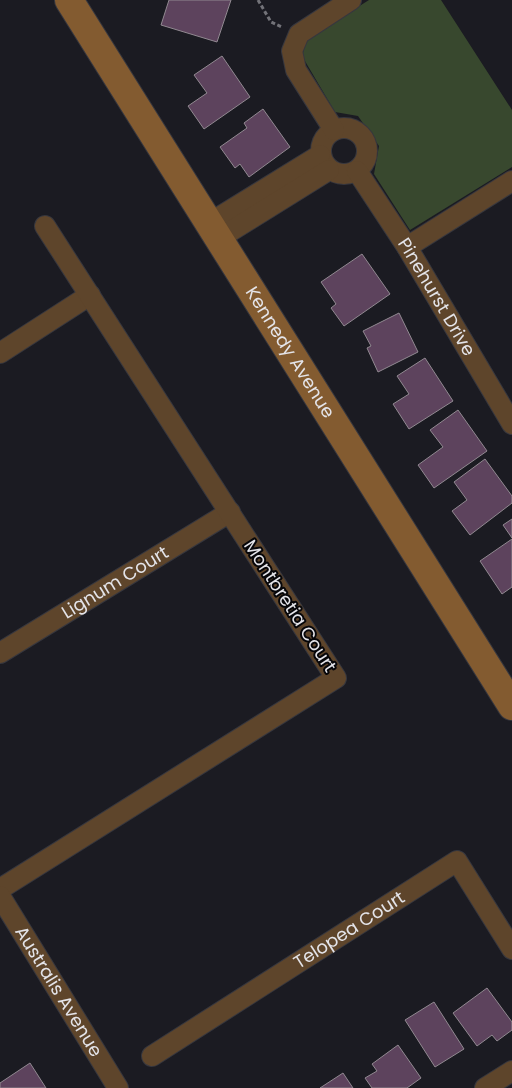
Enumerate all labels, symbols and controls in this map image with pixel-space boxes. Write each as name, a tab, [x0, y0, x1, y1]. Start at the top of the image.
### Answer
street label: Pinehurst Drive	[392, 233, 482, 360]
street label: Kennedy Avenue	[240, 282, 341, 423]
street label: Montbretia Court	[238, 535, 343, 677]
street label: Lignum Court	[57, 540, 173, 624]
street label: Telopea Court	[288, 885, 409, 974]
street label: Australis Avenue	[9, 921, 109, 1061]

